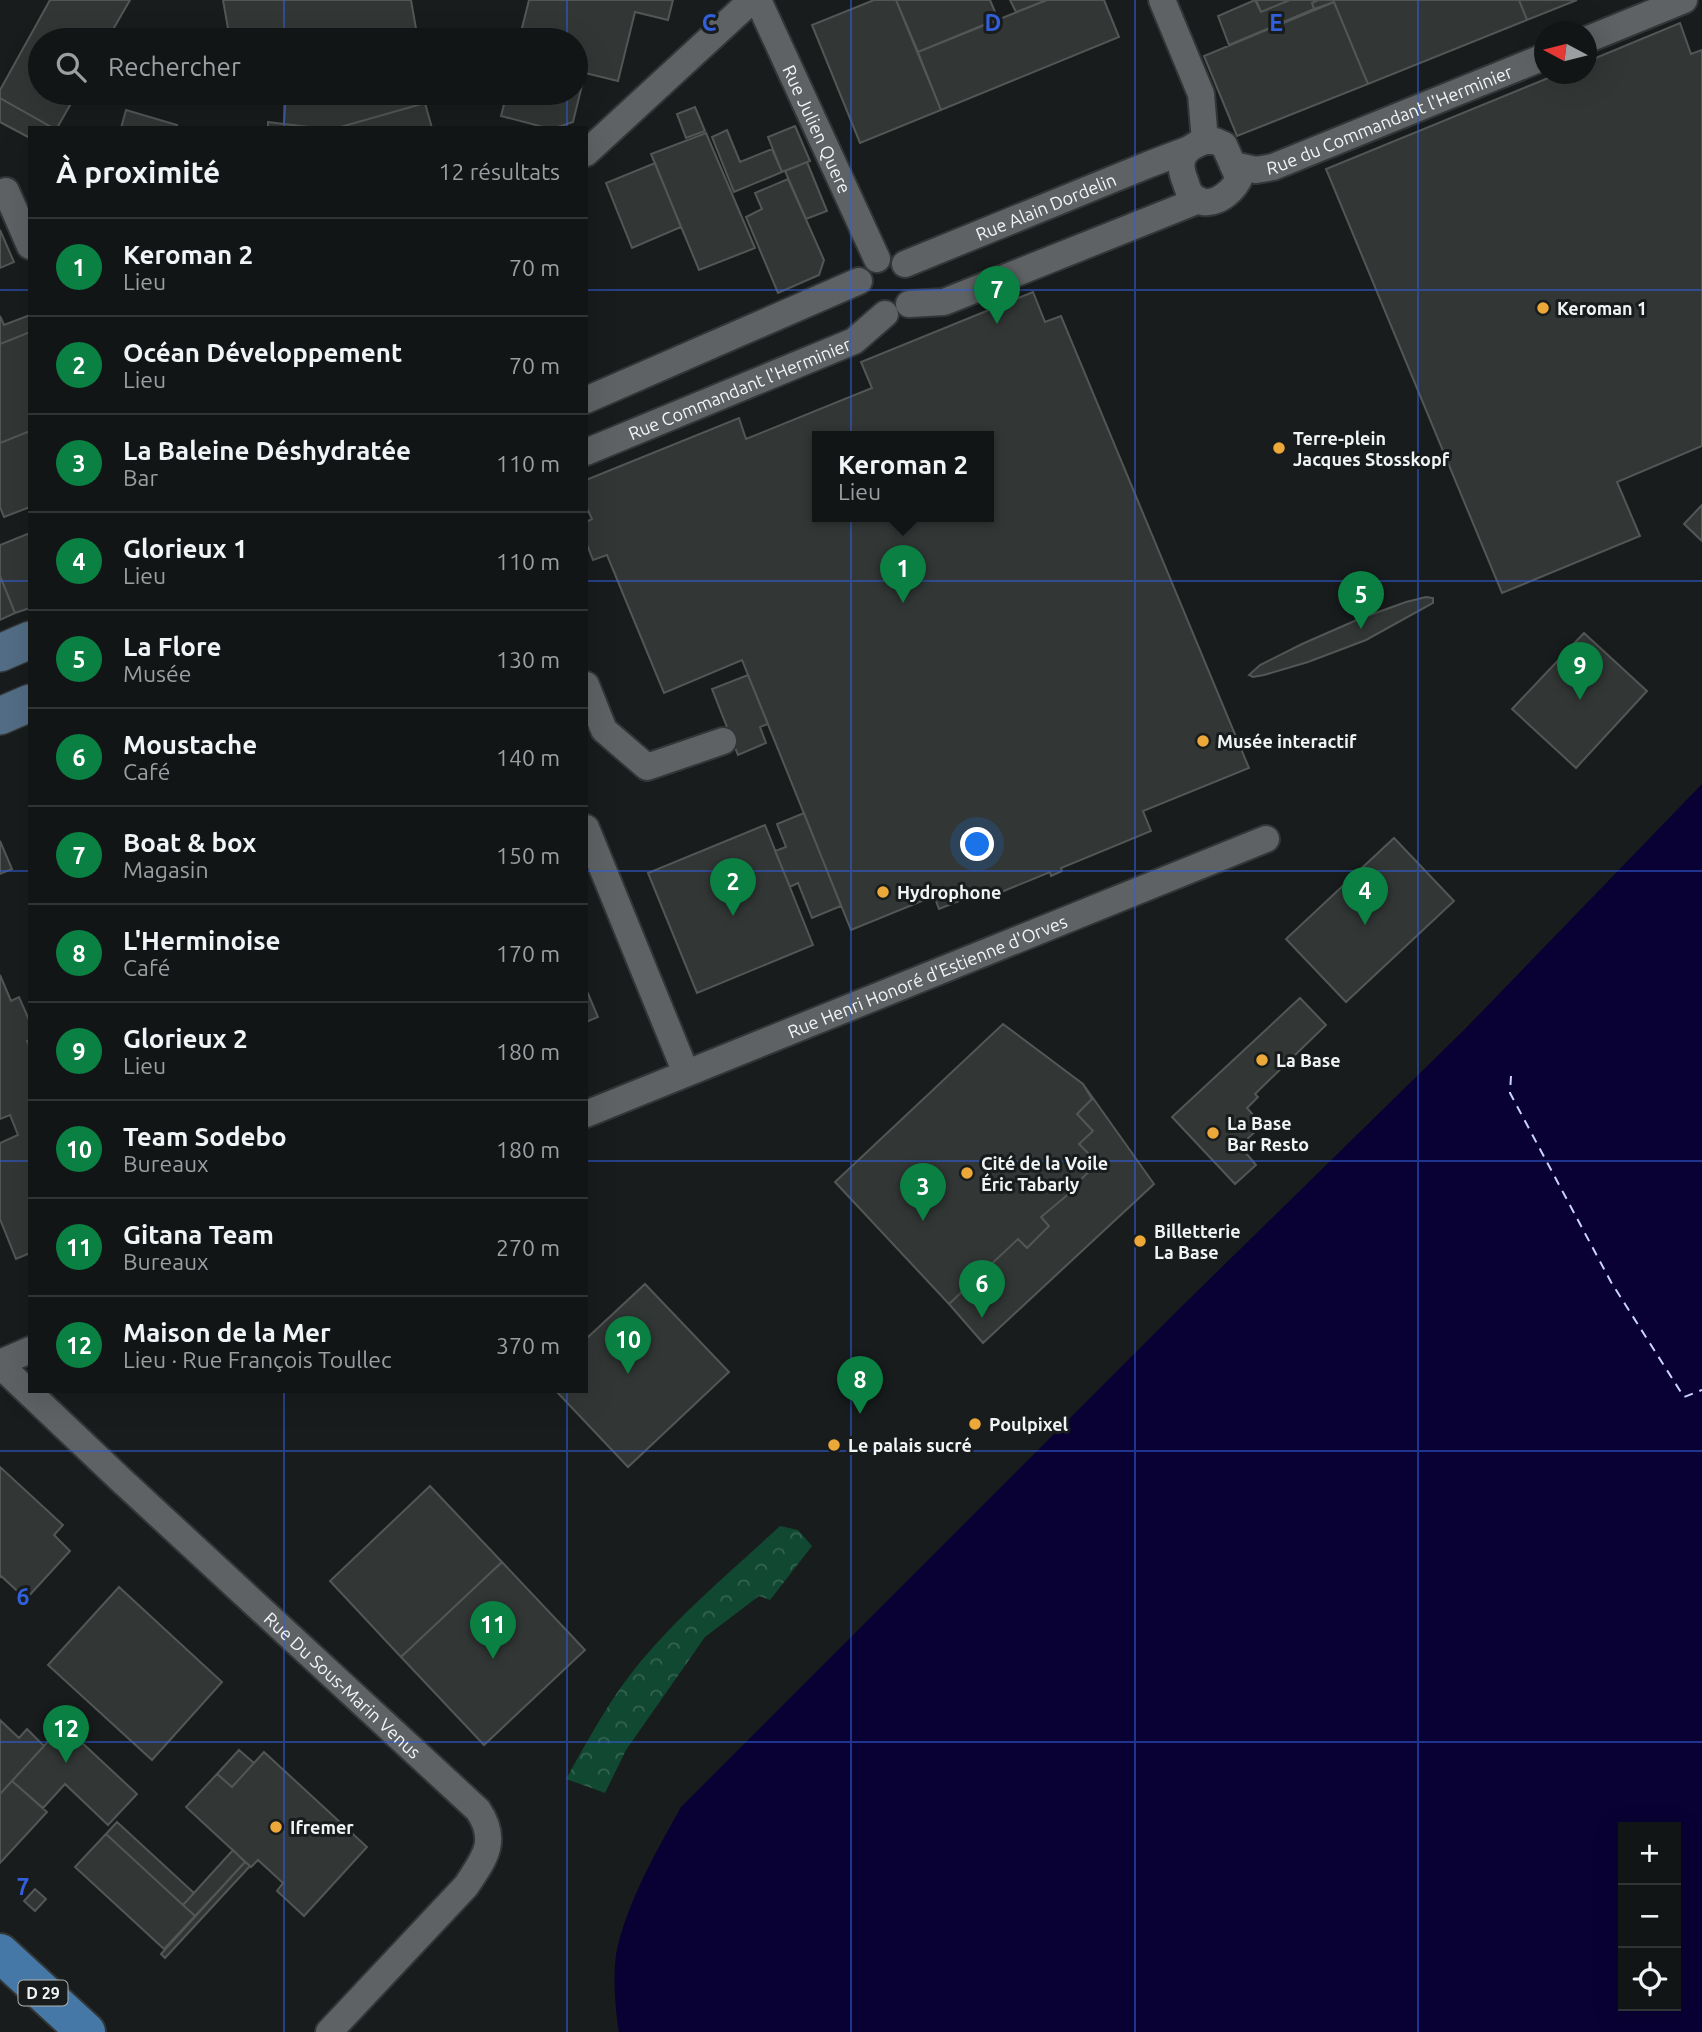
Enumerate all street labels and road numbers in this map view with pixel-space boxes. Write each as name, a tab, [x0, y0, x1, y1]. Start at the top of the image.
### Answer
street label: Rue du Commandant l'Herminier	[1265, 61, 1515, 178]
street label: Rue Julien Quere	[779, 62, 855, 196]
street label: Rue Alain Dordelin	[973, 169, 1119, 244]
street label: Rue Commandant l'Herminier	[625, 333, 854, 443]
street label: Rue Henri Honoré d'Estienne d'Orves	[785, 911, 1070, 1041]
street label: Rue Du Sous-Marin Venus	[261, 1608, 425, 1762]
road number: D 29	[19, 1980, 68, 2006]

